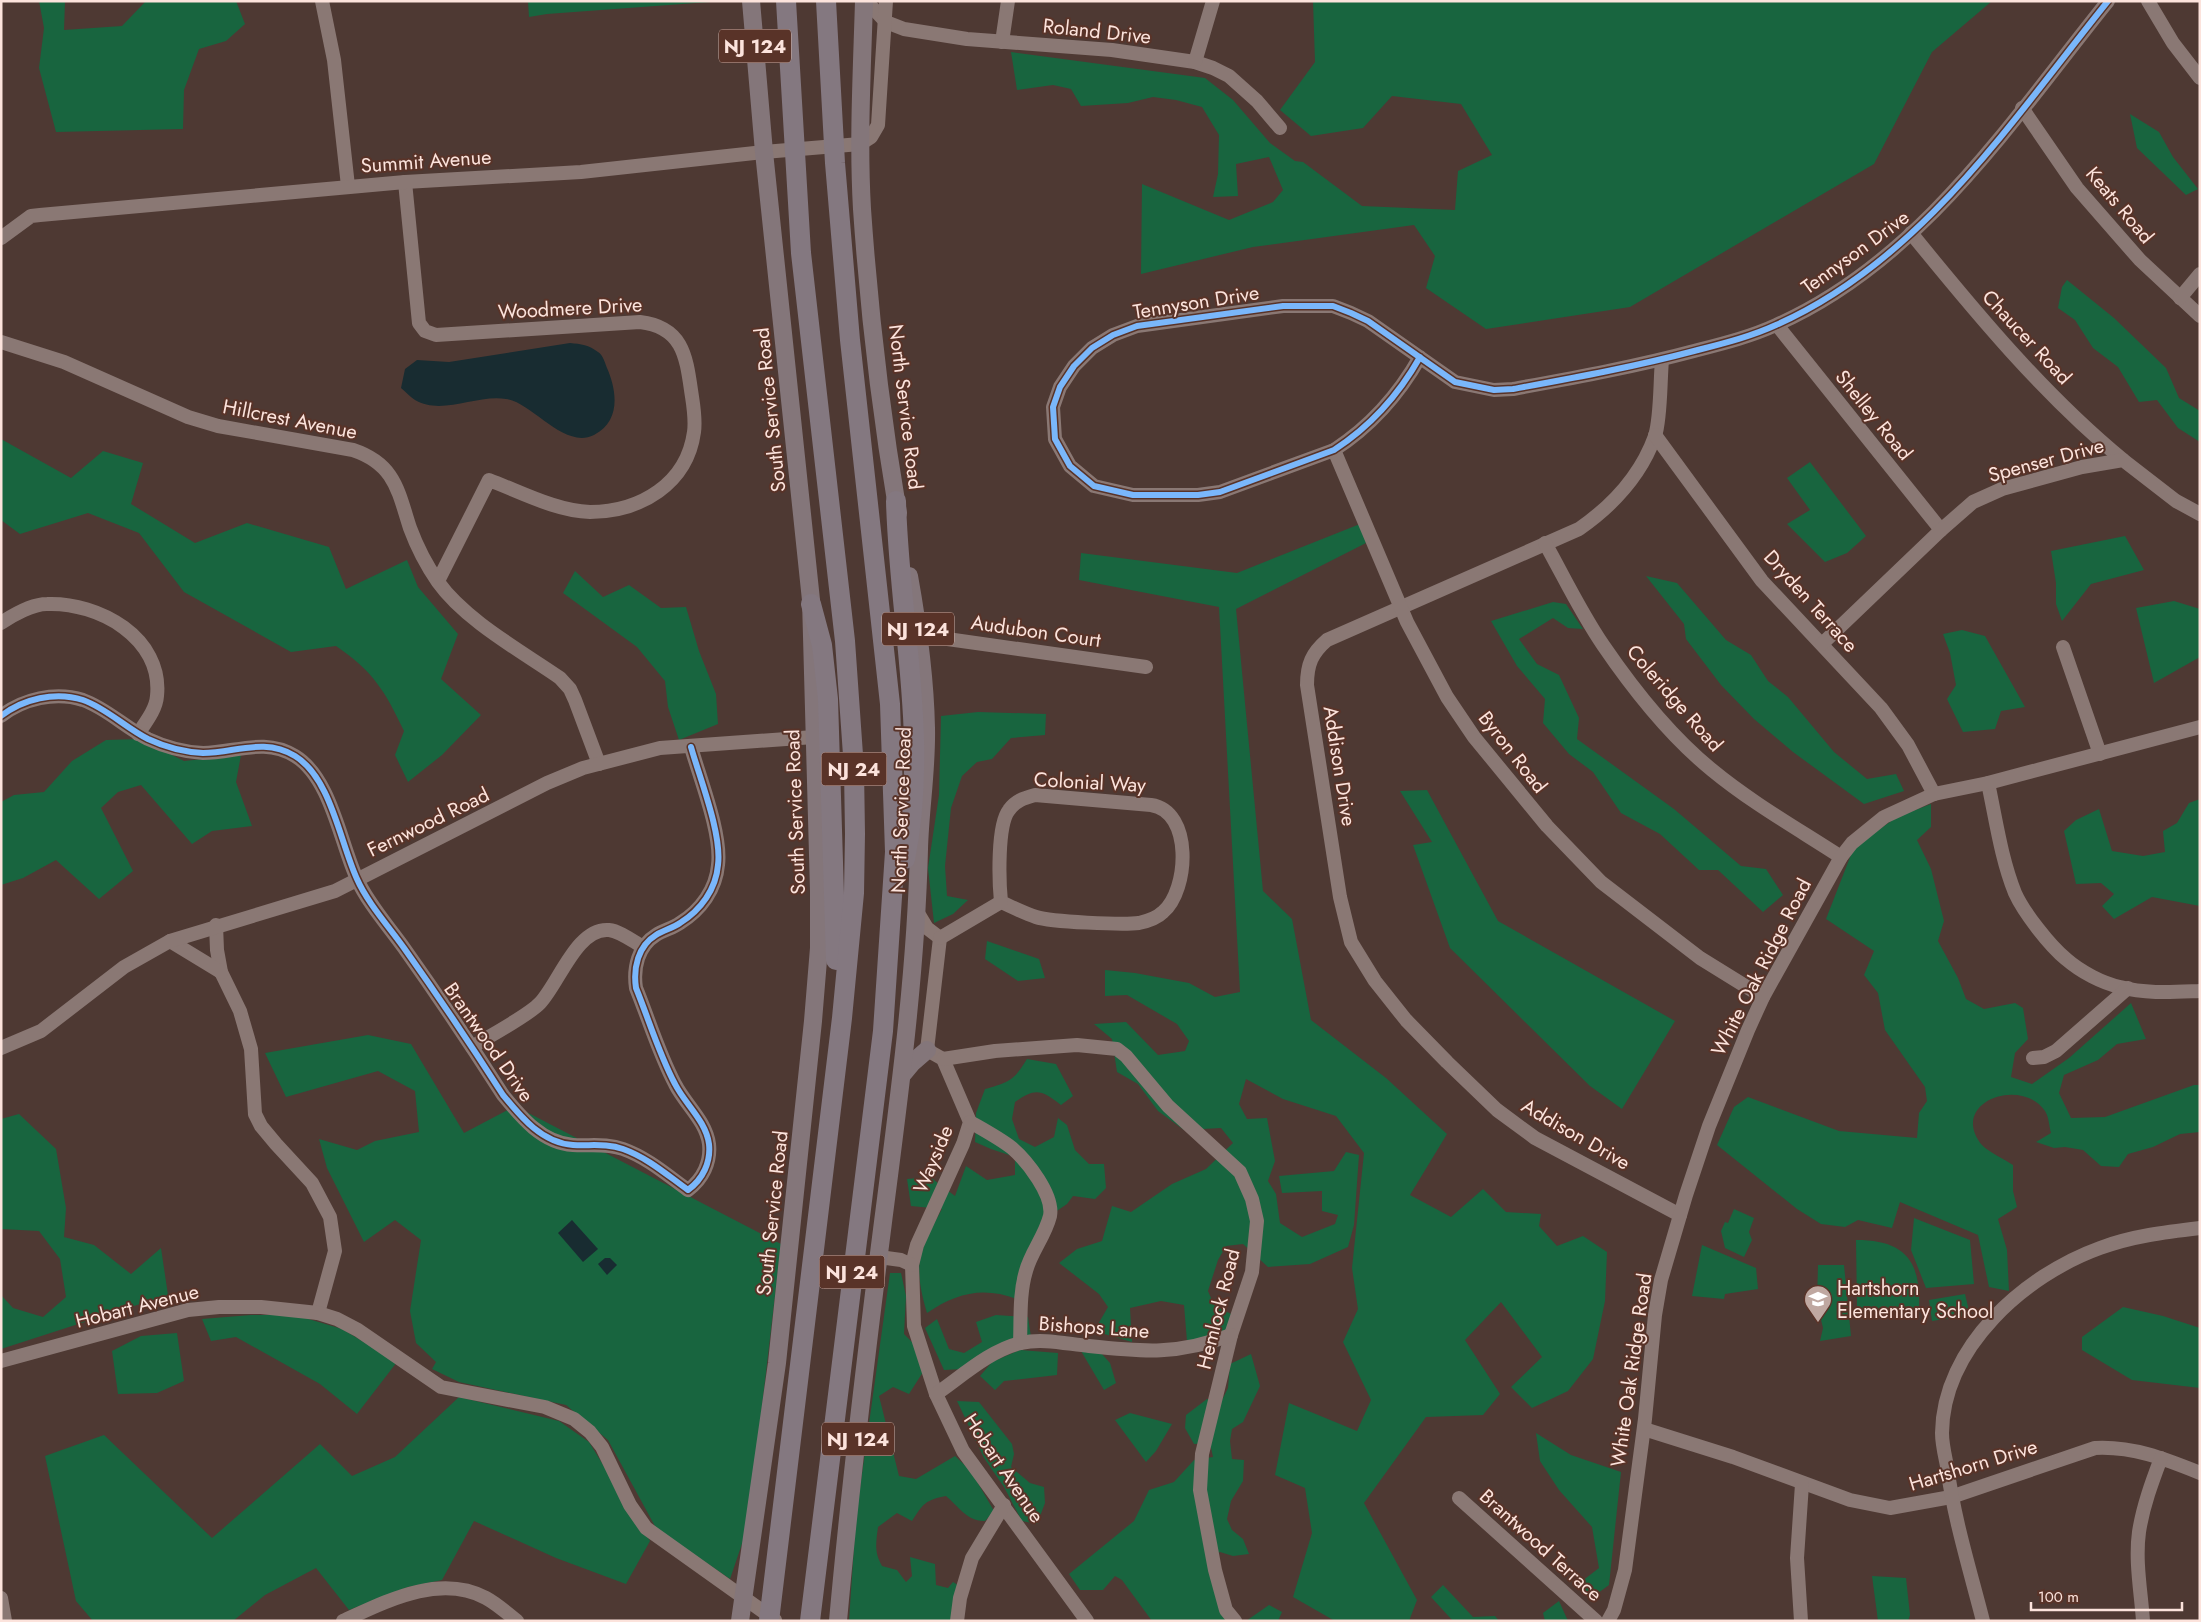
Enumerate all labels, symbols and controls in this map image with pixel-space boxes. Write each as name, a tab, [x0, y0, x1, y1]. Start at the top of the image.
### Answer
street label: Roland Drive	[1041, 11, 1153, 52]
road number: NJ 124	[719, 29, 791, 62]
street label: Summit Avenue	[360, 142, 492, 181]
street label: Keats Road	[2079, 161, 2160, 250]
street label: Tennyson Drive	[1795, 203, 1915, 302]
street label: Tennyson Drive	[1131, 278, 1261, 327]
street label: Chaucer Road	[1975, 284, 2078, 391]
street label: Woodmere Drive	[497, 290, 643, 327]
street label: North Service Road	[881, 323, 930, 491]
street label: South Service Road	[747, 326, 794, 494]
street label: Shelley Road	[1828, 364, 1919, 467]
street label: Hillcrest Avenue	[220, 392, 360, 447]
street label: Spenser Drive	[1985, 431, 2107, 490]
street label: Dryden Terrace	[1757, 544, 1865, 659]
street label: Audubon Court	[969, 608, 1103, 655]
road number: NJ 124	[882, 612, 954, 646]
street label: Coleridge Road	[1620, 638, 1729, 758]
street label: Addison Drive	[1316, 704, 1363, 828]
street label: Byron Road	[1471, 705, 1554, 799]
street label: North Service Road	[884, 726, 919, 894]
street label: South Service Road	[778, 729, 813, 895]
road number: NJ 24	[822, 752, 886, 786]
street label: Colonial Way	[1033, 765, 1147, 800]
street label: Fernwood Road	[362, 780, 494, 865]
street label: White Oak Ridge Road	[1704, 874, 1819, 1061]
street label: Brantwood Drive	[437, 977, 541, 1108]
street label: Addison Drive	[1516, 1092, 1635, 1177]
street label: Wayside	[906, 1121, 961, 1198]
street label: South Service Road	[749, 1129, 796, 1297]
street label: Hemlock Road	[1190, 1246, 1247, 1372]
road number: NJ 24	[820, 1256, 884, 1288]
street label: White Oak Ridge Road	[1604, 1271, 1659, 1469]
place label: Hartshorn Elementary School	[1837, 1274, 1993, 1326]
street label: Hobart Avenue	[72, 1277, 202, 1336]
school or university icon: Hartshorn Elementary School	[1803, 1284, 1833, 1323]
street label: Bishops Lane	[1038, 1309, 1150, 1346]
street label: Hobart Avenue	[956, 1408, 1051, 1529]
road number: NJ 124	[822, 1422, 894, 1456]
street label: Hartshorn Drive	[1905, 1432, 2041, 1499]
street label: Brantwood Terrace	[1473, 1482, 1608, 1608]
scale bar	[2031, 1580, 2182, 1612]
text: 100 m	[2038, 1586, 2079, 1608]

